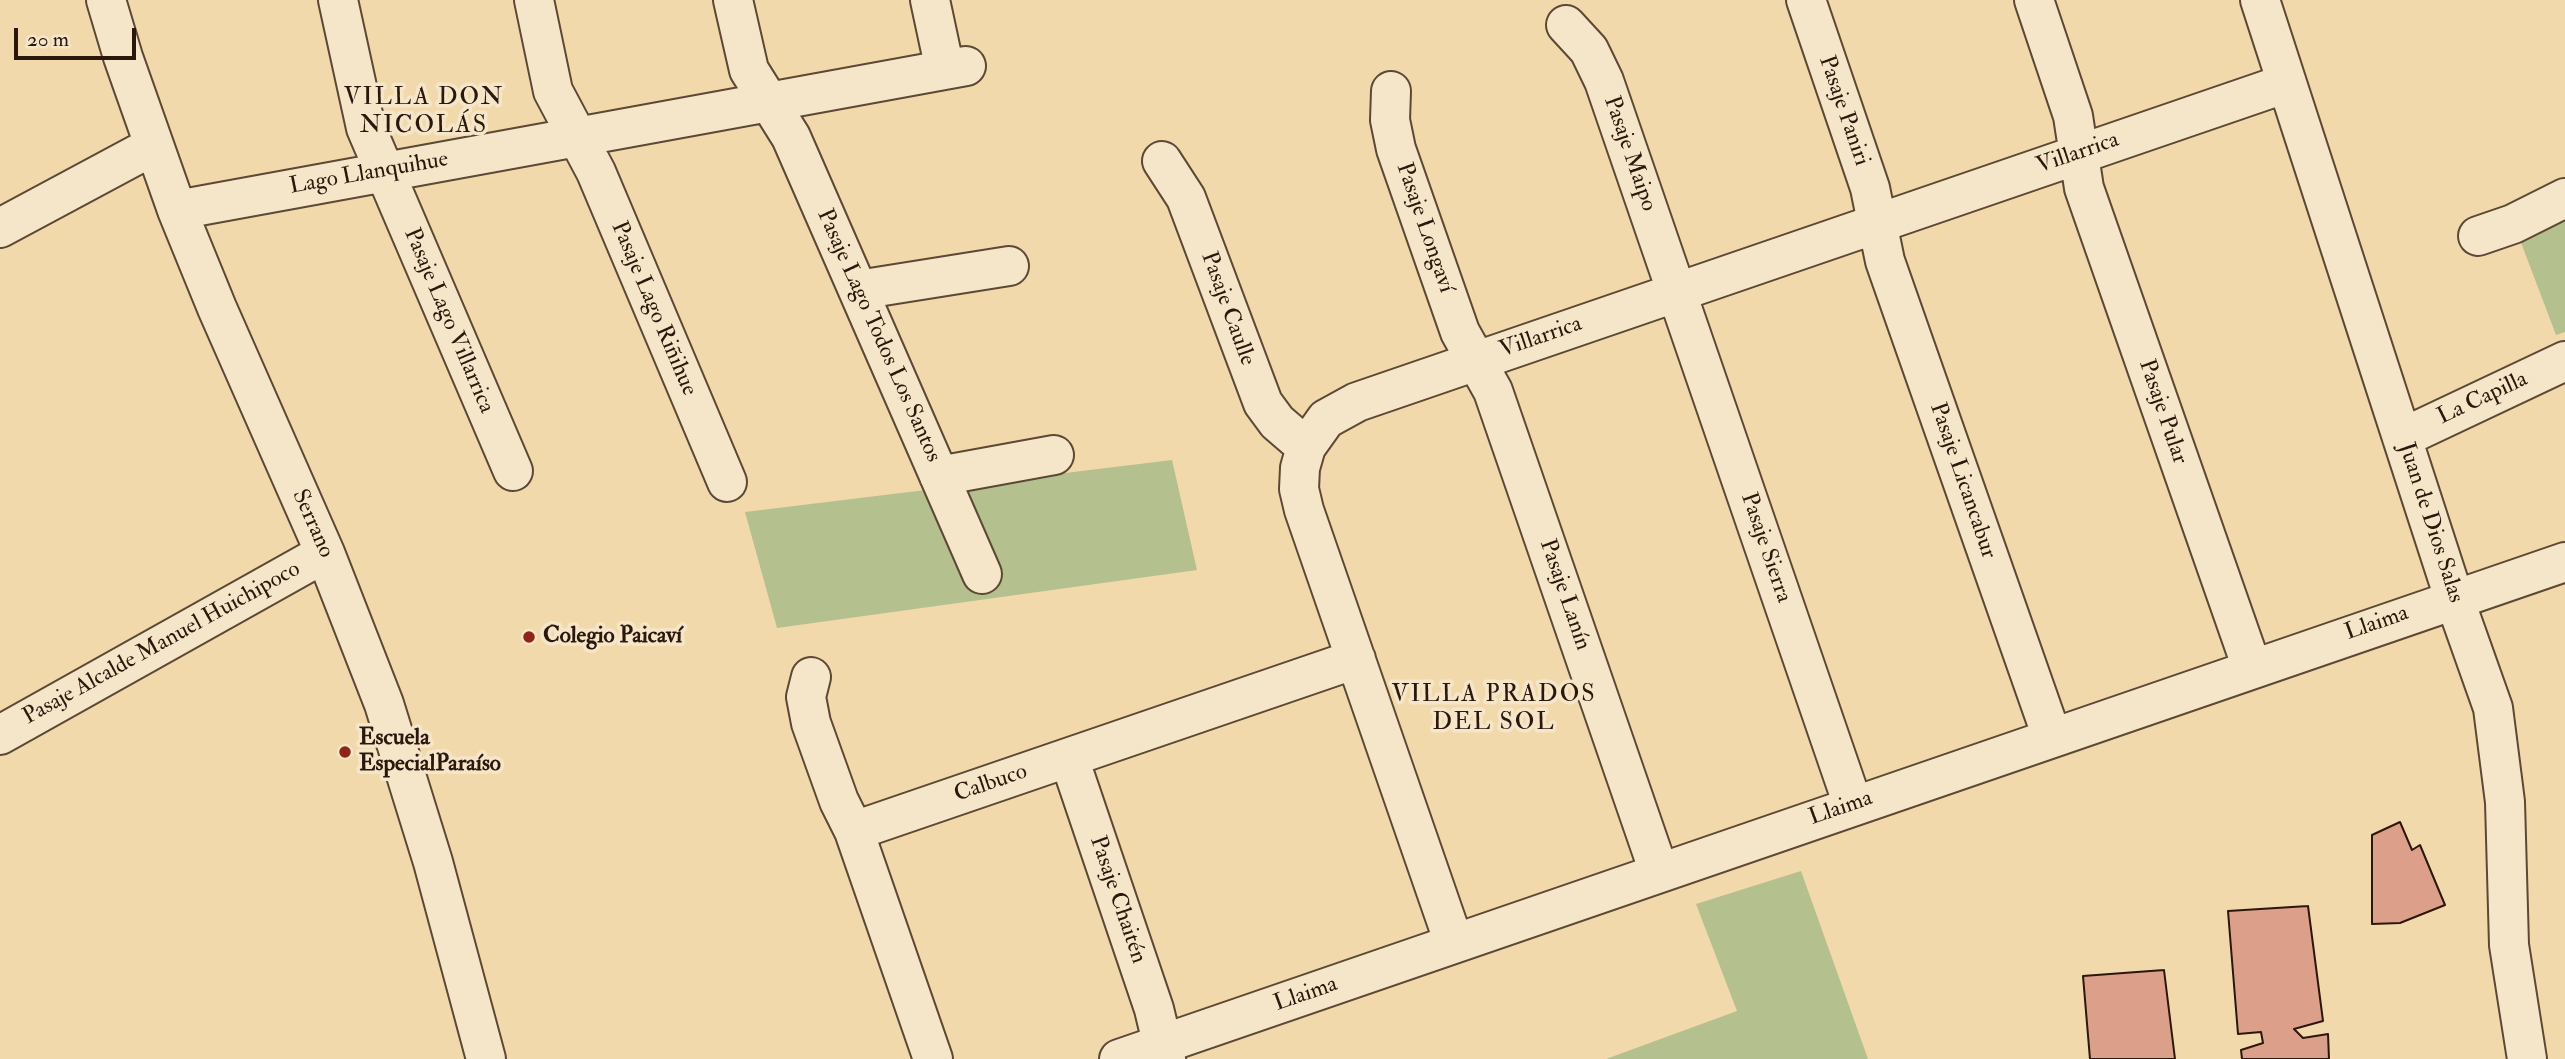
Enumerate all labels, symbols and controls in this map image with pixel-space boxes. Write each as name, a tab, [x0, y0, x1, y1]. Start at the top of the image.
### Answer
scale bar	[18, 14, 140, 58]
text: 20 m	[27, 26, 69, 53]
street label: Pasaje Paniri	[1811, 52, 1875, 170]
district label: VILLA DON NICOLÁS	[345, 85, 503, 141]
street label: Pasaje Maipo	[1596, 93, 1662, 215]
street label: Villarrica	[2033, 127, 2123, 181]
street label: Lago Llanquihue	[288, 146, 450, 202]
street label: Pasaje Longaví	[1389, 159, 1459, 297]
street label: Pasaje Lago Todos Los Santos	[810, 205, 946, 467]
street label: Pasaje Lago Riñihue	[604, 218, 702, 400]
street label: Pasaje Lago Villarrica	[397, 224, 499, 418]
street label: Pasaje Caulle	[1194, 248, 1260, 370]
street label: Villarrica	[1496, 311, 1586, 365]
street label: Pasaje Pular	[2131, 356, 2193, 468]
street label: La Capilla	[2434, 366, 2532, 432]
street label: Pasaje Licancabur	[1922, 399, 2002, 563]
street label: Juan de Dios Salas	[2391, 439, 2469, 607]
street label: Serrano	[285, 486, 339, 562]
street label: Pasaje Sierra	[1733, 489, 1797, 607]
street label: Pasaje Lanín	[1532, 536, 1596, 654]
street label: Pasaje Alcalde Manuel Huichipoco	[19, 556, 305, 732]
street label: Llaima	[2342, 600, 2412, 648]
place label: Colegio Paicaví	[543, 623, 682, 651]
marker: Colegio Paicaví	[521, 629, 537, 645]
district label: VILLA PRADOS DEL SOL	[1393, 682, 1595, 738]
place label: Escuela EspecialParaíso	[359, 725, 501, 779]
marker: Escuela EspecialParaíso	[337, 744, 353, 760]
street label: Calbuco	[951, 759, 1031, 809]
street label: Llaima	[1806, 785, 1876, 833]
street label: Pasaje Chaitén	[1082, 833, 1152, 967]
street label: Llaima	[1271, 971, 1341, 1019]

